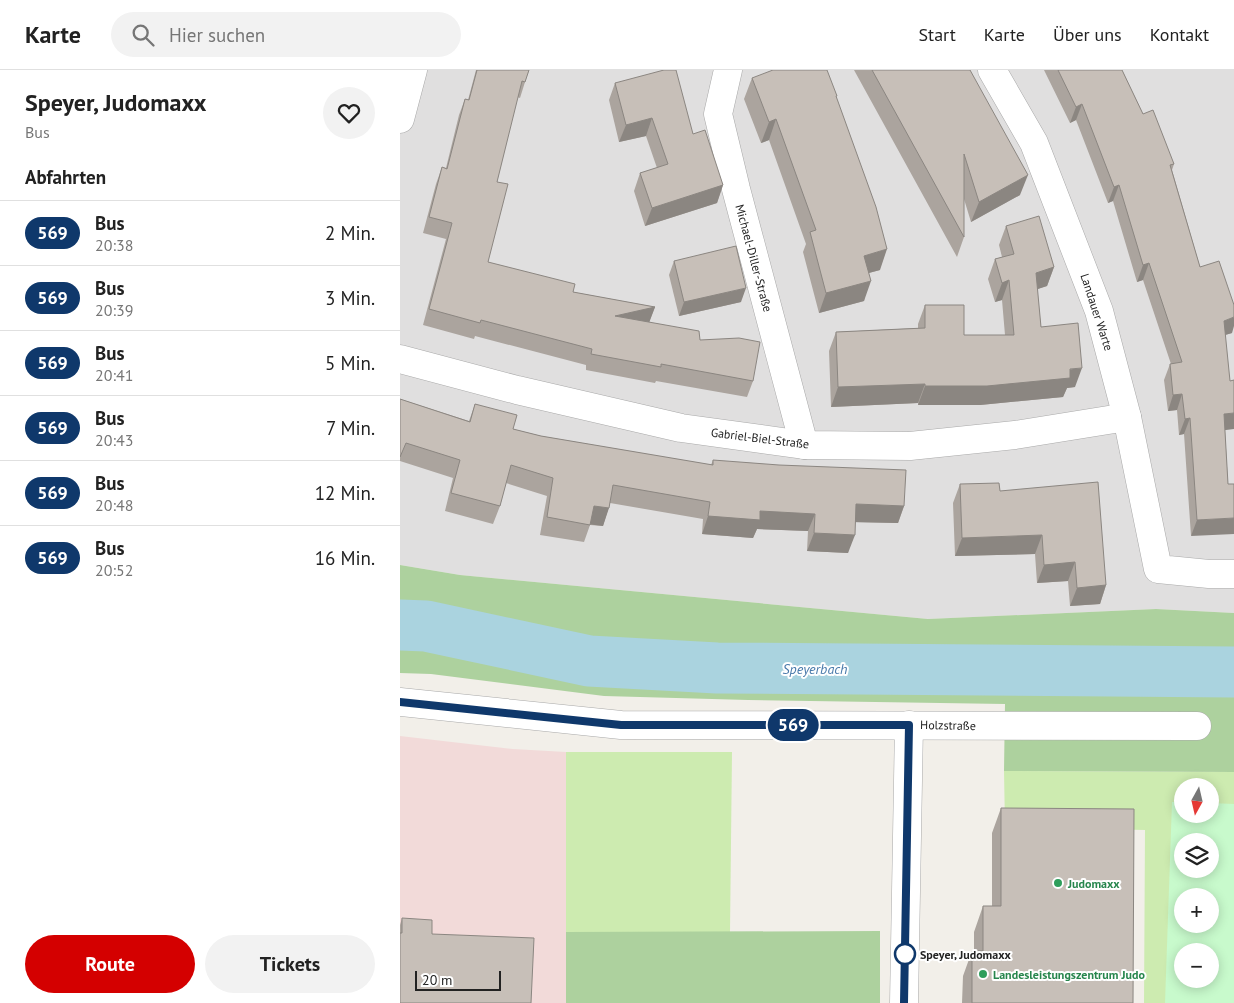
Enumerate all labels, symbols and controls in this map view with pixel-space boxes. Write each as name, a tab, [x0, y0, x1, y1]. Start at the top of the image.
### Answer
search box	[111, 12, 461, 57]
text: Karte	[25, 19, 81, 50]
icon: search	[129, 21, 157, 49]
text: Hier suchen	[169, 23, 265, 47]
text: Start	[918, 23, 956, 46]
text: Karte	[984, 23, 1025, 46]
text: Über uns	[1053, 23, 1122, 46]
text: Kontakt	[1150, 23, 1209, 46]
text: Speyer, Judomaxx	[25, 87, 206, 118]
button: heart	[323, 87, 375, 139]
text: Bus	[25, 122, 50, 142]
text: Abfahrten	[25, 165, 106, 189]
street label: Michael-Diller-Straße	[732, 203, 776, 313]
text: Bus	[95, 211, 124, 235]
text: 569	[37, 221, 68, 244]
text: 2 Min.	[325, 221, 375, 245]
text: 20:38	[95, 235, 133, 255]
street label: Landauer Warte	[1077, 271, 1117, 353]
text: Bus	[95, 276, 124, 300]
text: 569	[37, 286, 68, 309]
text: 3 Min.	[325, 286, 375, 310]
text: 20:39	[95, 300, 133, 320]
text: Bus	[95, 341, 124, 365]
text: 569	[37, 351, 68, 374]
text: 5 Min.	[325, 351, 375, 375]
text: 20:41	[95, 365, 133, 385]
text: Bus	[95, 406, 124, 430]
text: 569	[37, 416, 68, 439]
text: 7 Min.	[326, 416, 375, 440]
street label: Gabriel-Biel-Straße	[710, 425, 810, 451]
text: 20:43	[95, 430, 133, 450]
text: Bus	[95, 471, 124, 495]
text: 569	[37, 481, 68, 504]
text: 12 Min.	[315, 481, 375, 505]
text: 20:48	[95, 495, 133, 515]
text: Bus	[95, 536, 124, 560]
text: 569	[37, 546, 68, 569]
text: 16 Min.	[315, 546, 375, 570]
text: 20:52	[95, 560, 133, 580]
water label: Speyerbach	[782, 660, 848, 678]
line badge: 569	[764, 709, 822, 741]
text: 569	[778, 713, 808, 736]
street label: Holzstraße	[920, 717, 976, 733]
north arrow	[1174, 778, 1219, 822]
map controls	[1174, 778, 1219, 988]
button: layers	[1174, 833, 1219, 878]
place label: Judomaxx	[1067, 876, 1120, 891]
marker: Judomaxx	[1052, 877, 1064, 889]
button: +	[1174, 888, 1219, 933]
button: Route	[25, 935, 195, 993]
button: Tickets	[205, 935, 375, 993]
marker: Speyer, Judomaxx	[894, 943, 916, 965]
button: −	[1174, 943, 1219, 988]
place label: Speyer, Judomaxx	[920, 947, 1011, 962]
place label: Landesleistungszentrum Judo	[993, 967, 1145, 982]
scale bar	[415, 968, 501, 991]
marker: Landesleistungszentrum Judo	[977, 968, 989, 980]
text: 20 m	[422, 971, 452, 989]

